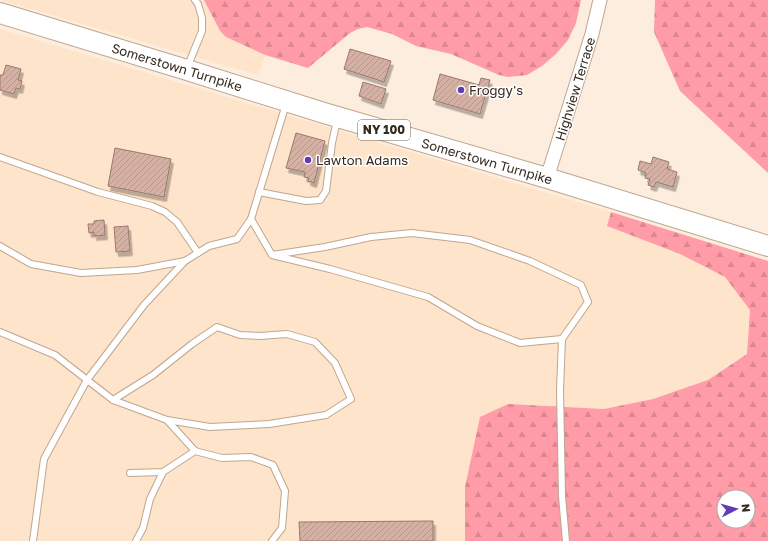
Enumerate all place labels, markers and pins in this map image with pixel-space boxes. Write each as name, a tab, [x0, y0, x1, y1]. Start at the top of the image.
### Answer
place label: Froggy's	[469, 82, 523, 98]
marker: Froggy's	[456, 85, 466, 95]
place label: Lawton Adams	[316, 152, 408, 168]
marker: Lawton Adams	[303, 155, 313, 165]

